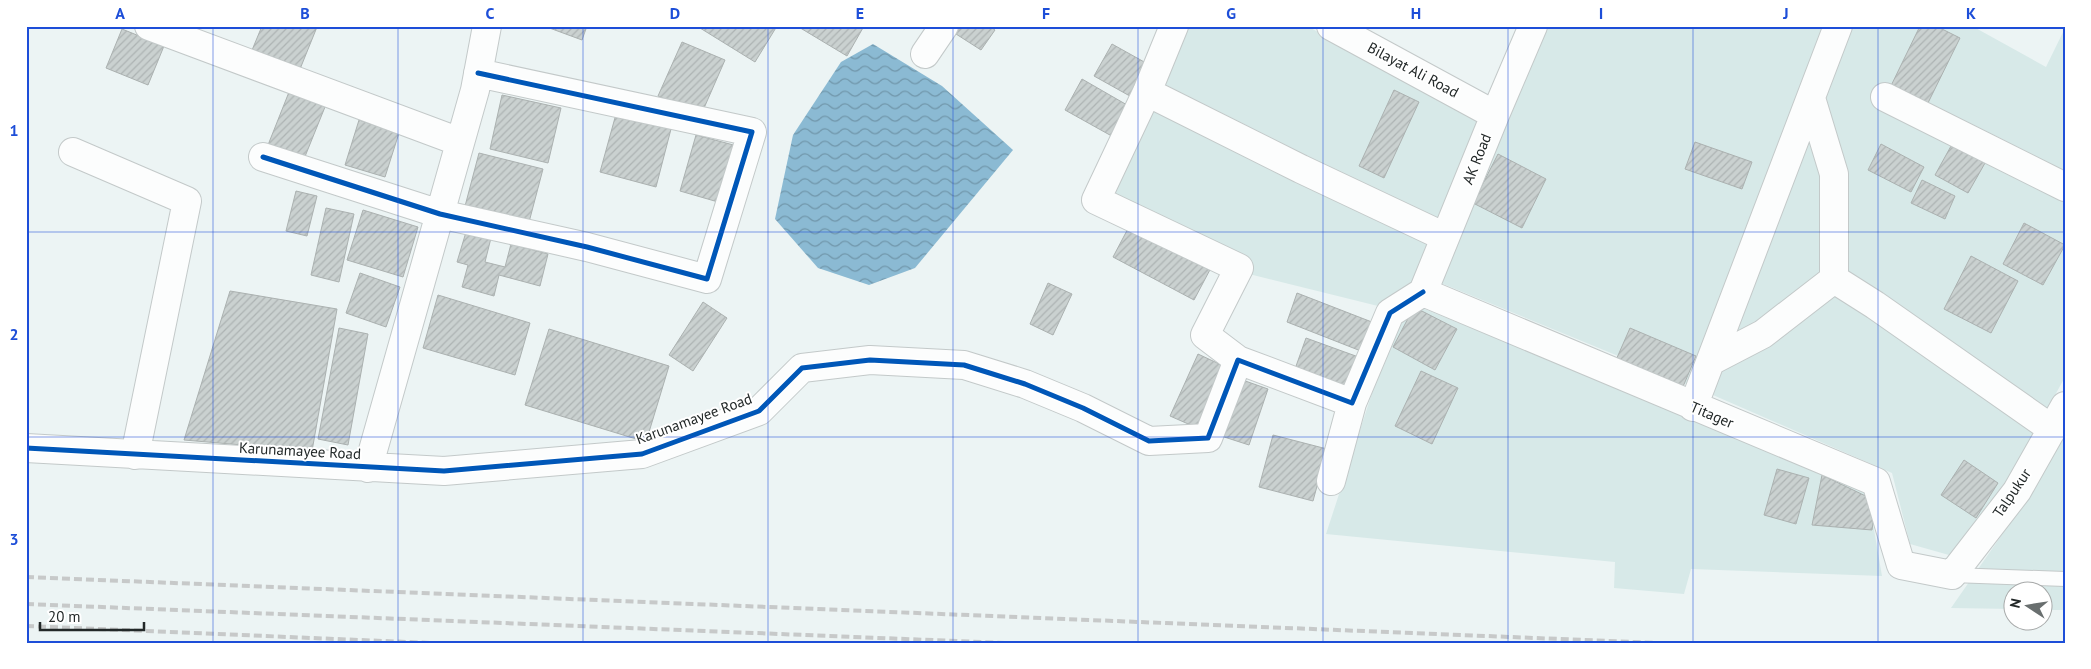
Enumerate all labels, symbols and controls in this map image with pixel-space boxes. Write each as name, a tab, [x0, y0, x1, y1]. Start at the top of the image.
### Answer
text: A	[115, 3, 125, 23]
text: B	[300, 3, 310, 23]
text: C	[486, 3, 495, 23]
text: D	[670, 3, 680, 23]
text: E	[856, 3, 864, 23]
text: F	[1042, 3, 1050, 23]
text: G	[1226, 3, 1236, 23]
text: H	[1411, 3, 1421, 23]
text: I	[1599, 3, 1603, 23]
text: J	[1782, 3, 1789, 23]
text: K	[1966, 3, 1976, 23]
street label: Bilayat Ali Road	[1364, 38, 1462, 102]
text: 1	[9, 120, 19, 140]
street label: AK Road	[1458, 131, 1495, 187]
text: 2	[9, 324, 19, 344]
street label: Karunamayee Road	[633, 389, 755, 448]
street label: Titager	[1687, 397, 1737, 432]
street label: Karunamayee Road	[238, 438, 362, 463]
street label: Talpukur	[1988, 465, 2035, 521]
text: 3	[9, 529, 19, 549]
north arrow	[2004, 582, 2054, 632]
text: N	[2006, 597, 2025, 610]
scale bar	[40, 599, 144, 631]
text: 20 m	[48, 607, 81, 626]

